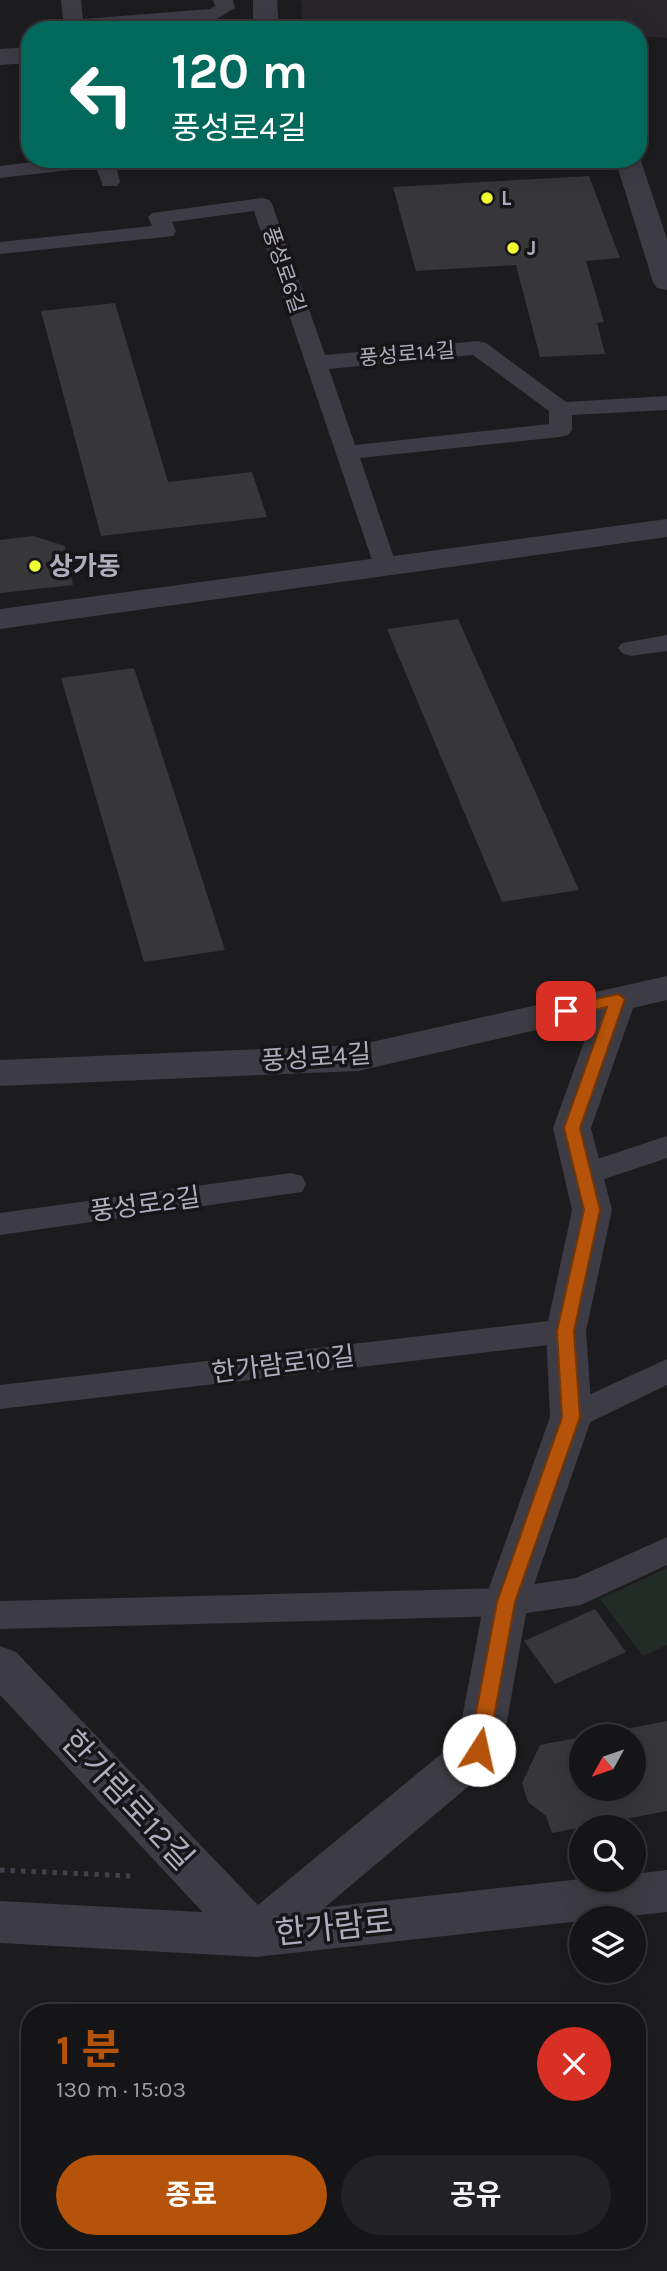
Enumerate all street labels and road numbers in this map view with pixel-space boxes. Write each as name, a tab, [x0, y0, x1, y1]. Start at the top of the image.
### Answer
street label: 풍성로6길	[258, 224, 310, 316]
street label: 풍성로14길	[358, 338, 456, 370]
street label: 풍성로4길	[260, 1038, 372, 1077]
street label: 풍성로2길	[88, 1181, 202, 1228]
street label: 한가람로10길	[210, 1340, 356, 1389]
street label: 한가람로12길	[54, 1723, 201, 1877]
street label: 한가람로	[274, 1903, 395, 1952]

